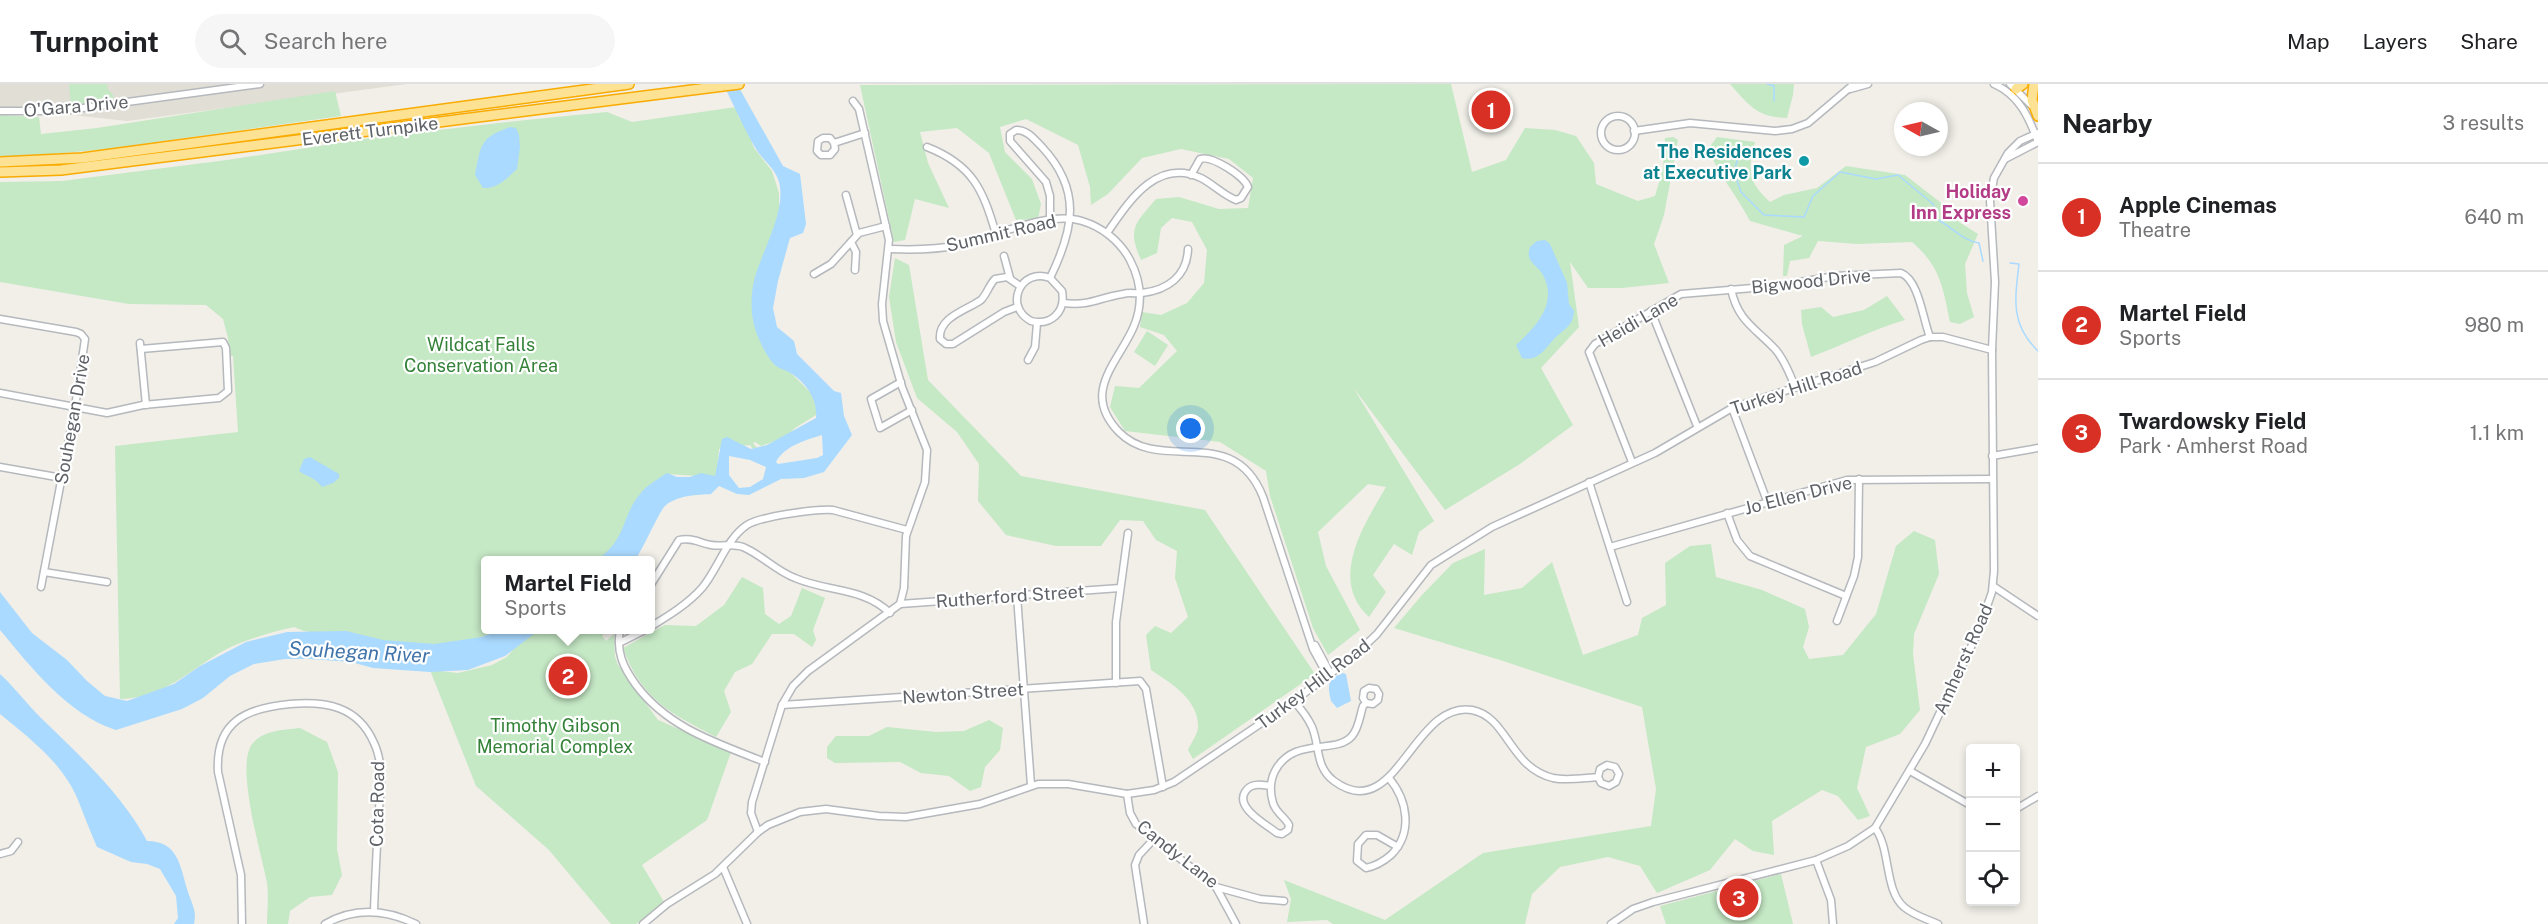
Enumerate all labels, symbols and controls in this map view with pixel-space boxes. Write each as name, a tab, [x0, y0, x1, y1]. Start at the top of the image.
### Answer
search box	[195, 14, 615, 68]
text: Turnpoint	[30, 25, 159, 58]
icon: search	[216, 25, 249, 58]
text: Search here	[264, 28, 387, 54]
text: Map	[2287, 29, 2330, 54]
text: Layers	[2363, 29, 2427, 54]
text: Share	[2460, 29, 2518, 54]
pin: 1	[1472, 87, 1510, 132]
street label: O'Gara Drive	[23, 91, 129, 121]
north arrow	[1894, 102, 1948, 156]
text: Nearby	[2062, 108, 2152, 139]
text: 3 results	[2443, 111, 2524, 135]
street label: Everett Turnpike	[301, 112, 439, 150]
place label: The Residences at Executive Park	[1643, 141, 1793, 183]
marker: The Residences at Executive Park	[1797, 154, 1811, 168]
place label: Holiday Inn Express	[1911, 181, 2011, 223]
text: Apple Cinemas	[2119, 192, 2277, 218]
marker: Holiday Inn Express	[2016, 194, 2030, 208]
text: 1	[2077, 205, 2086, 229]
text: 640 m	[2465, 205, 2524, 229]
street label: Summit Road	[944, 210, 1058, 256]
text: Theatre	[2119, 218, 2191, 242]
street label: Bigwood Drive	[1750, 264, 1872, 298]
street label: Heidi Lane	[1594, 289, 1682, 351]
text: Martel Field	[2119, 300, 2246, 326]
text: 2	[2075, 313, 2088, 337]
text: 980 m	[2464, 313, 2524, 337]
text: Sports	[2119, 326, 2181, 350]
park label: Wildcat Falls Conservation Area	[404, 334, 558, 376]
street label: Souhegan Drive	[50, 352, 94, 486]
street label: Turkey Hill Road	[1728, 357, 1864, 419]
text: Twardowsky Field	[2119, 408, 2306, 434]
your location	[1176, 414, 1205, 443]
text: 3	[2075, 421, 2088, 445]
text: 1.1 km	[2470, 421, 2524, 445]
text: Park · Amherst Road	[2119, 434, 2308, 458]
street label: Jo Ellen Drive	[1742, 471, 1854, 519]
popup	[481, 556, 655, 634]
text: Martel Field	[504, 570, 632, 596]
street label: Rutherford Street	[935, 580, 1085, 612]
text: Sports	[504, 596, 566, 620]
street label: Amherst Road	[1929, 600, 1997, 718]
street label: Turkey Hill Road	[1252, 634, 1374, 734]
water label: Souhegan River	[288, 636, 431, 668]
pin: 2	[548, 654, 588, 698]
street label: Newton Street	[901, 678, 1025, 708]
park label: Timothy Gibson Memorial Complex	[477, 715, 633, 757]
map controls	[1966, 744, 2020, 906]
button: +	[1966, 744, 2020, 798]
street label: Cota Road	[366, 761, 388, 847]
button: −	[1966, 798, 2020, 852]
street label: Candy Lane	[1133, 816, 1223, 892]
button: locate	[1966, 852, 2020, 906]
pin: 3	[1720, 876, 1758, 920]

